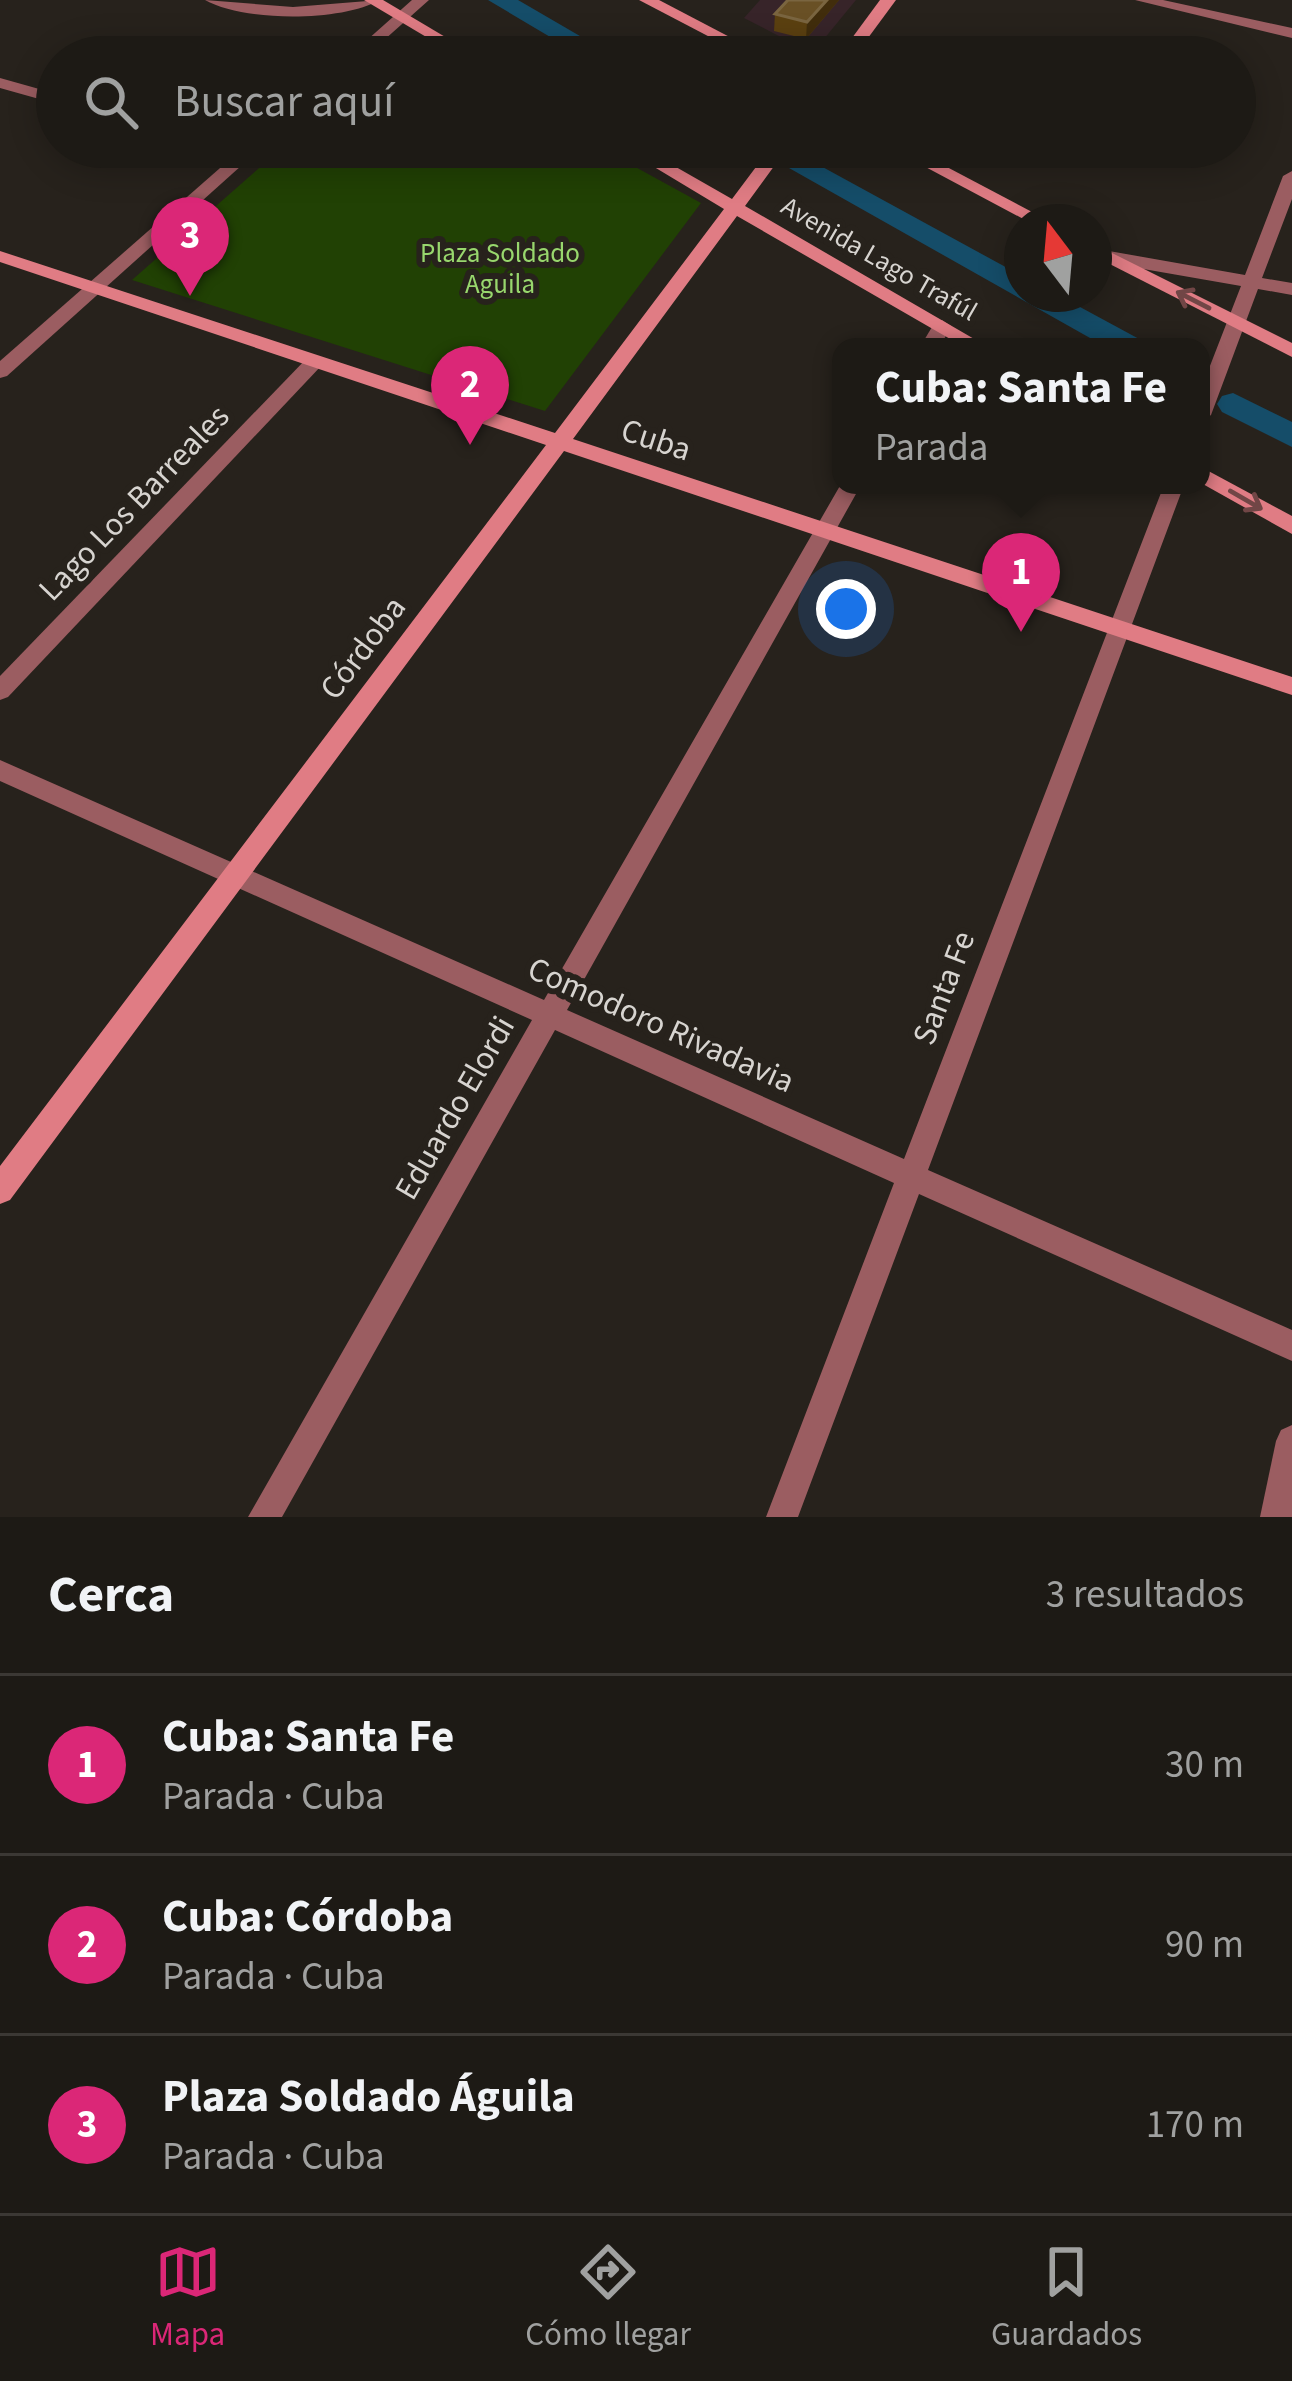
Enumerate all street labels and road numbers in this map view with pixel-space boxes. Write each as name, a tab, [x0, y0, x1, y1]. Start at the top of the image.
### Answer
street label: Avenida Lago Trafúl	[774, 187, 984, 331]
street label: Lago Los Barreales	[28, 394, 240, 612]
street label: Cuba	[615, 407, 697, 473]
street label: Córdoba	[309, 587, 417, 709]
street label: Santa Fe	[901, 924, 987, 1052]
street label: Comodoro Rivadavia	[520, 945, 802, 1105]
street label: Eduardo Elordi	[383, 1007, 527, 1209]

